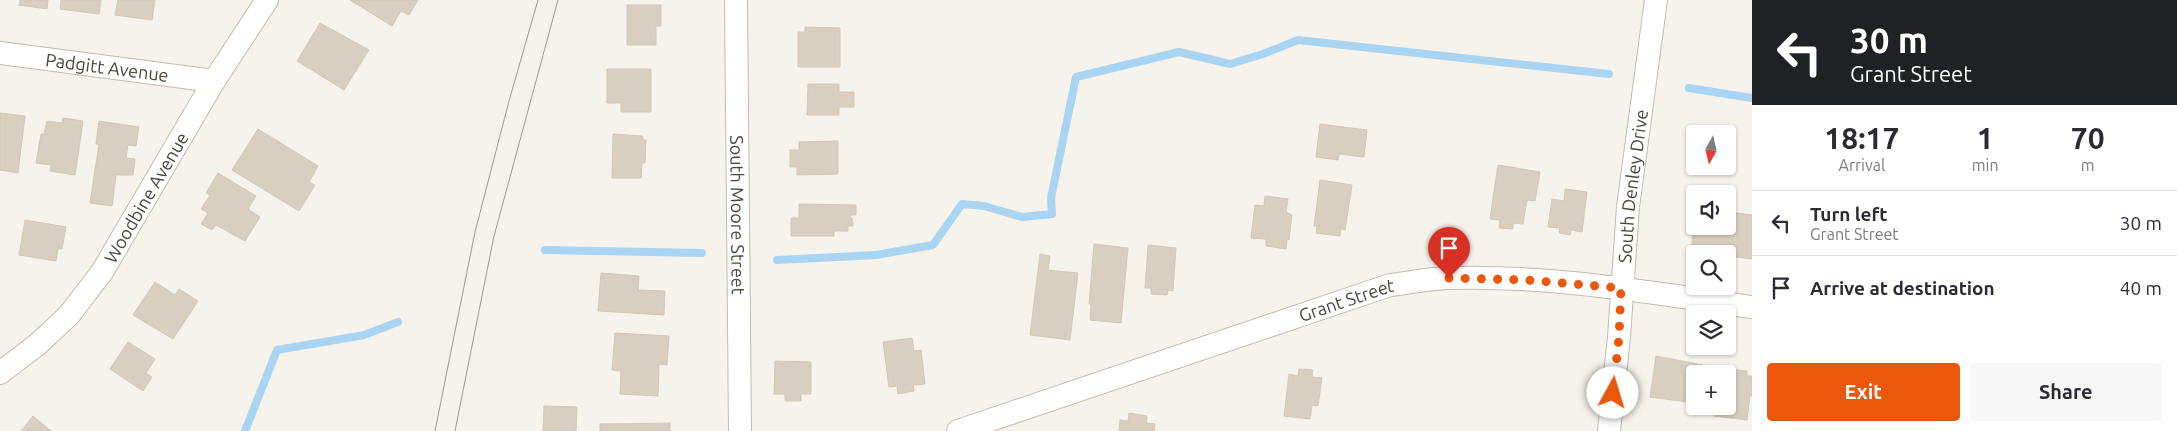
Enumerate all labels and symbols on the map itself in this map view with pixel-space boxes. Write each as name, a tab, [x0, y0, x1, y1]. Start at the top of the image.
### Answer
street label: Padgitt Avenue	[44, 49, 170, 85]
street label: South Denley Drive	[1614, 108, 1651, 264]
north arrow	[1686, 125, 1736, 175]
street label: Woodbine Avenue	[100, 128, 192, 266]
street label: South Moore Street	[727, 135, 749, 295]
pin	[1428, 227, 1470, 278]
street label: Grant Street	[1296, 275, 1395, 325]
position arrow	[1586, 366, 1638, 418]

